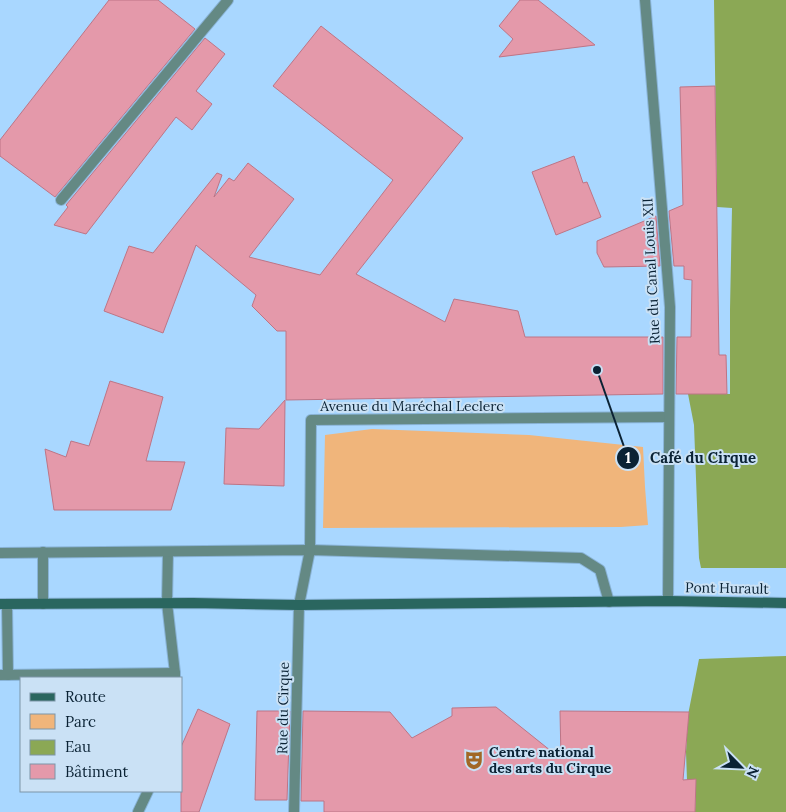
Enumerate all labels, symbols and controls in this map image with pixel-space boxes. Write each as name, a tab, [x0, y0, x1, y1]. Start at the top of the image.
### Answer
street label: Rue du Canal Louis XII	[638, 197, 664, 345]
street label: Avenue du Maréchal Leclerc	[319, 397, 504, 415]
callout: Café du Cirque	[615, 443, 766, 473]
text: 1	[625, 448, 631, 467]
text: Café du Cirque	[650, 448, 756, 467]
street label: Pont Hurault	[685, 578, 770, 598]
street label: Rue du Cirque	[273, 661, 293, 754]
legend	[20, 677, 182, 792]
text: Route	[65, 687, 106, 706]
text: Parc	[65, 712, 96, 731]
text: Eau	[65, 737, 91, 756]
north arrow	[716, 742, 766, 792]
place label: Centre national des arts du Cirque	[489, 743, 612, 777]
theatre icon: Centre national des arts du Cirque	[463, 749, 485, 771]
text: Bâtiment	[65, 762, 128, 781]
text: N	[742, 764, 763, 781]

